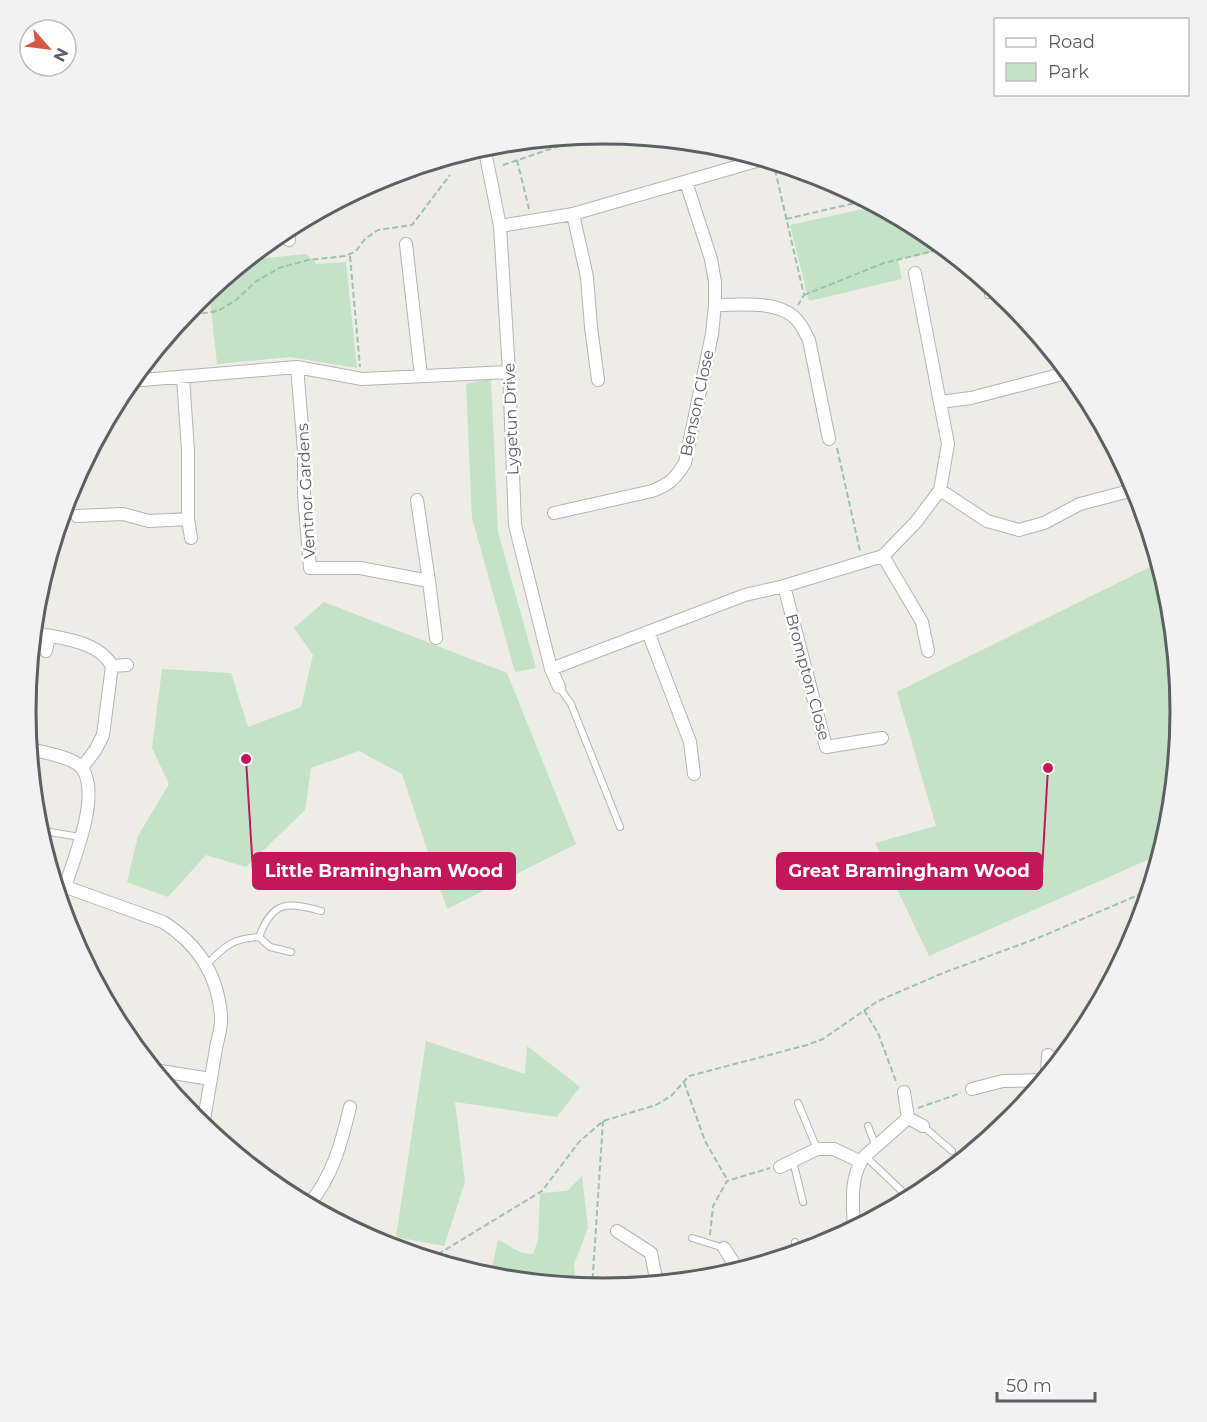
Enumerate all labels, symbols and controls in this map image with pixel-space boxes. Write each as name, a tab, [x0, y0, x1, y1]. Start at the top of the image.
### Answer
north arrow	[18, 18, 78, 78]
legend	[994, 18, 1189, 96]
text: Road	[1048, 31, 1095, 53]
text: N	[49, 45, 72, 65]
text: Park	[1048, 61, 1089, 83]
street label: Benson Close	[676, 348, 718, 458]
street label: Lygetun Drive	[500, 362, 522, 476]
street label: Ventnor Gardens	[293, 422, 319, 559]
street label: Brompton Close	[782, 611, 834, 743]
callout: Little Bramingham Wood	[253, 853, 515, 889]
callout: Great Bramingham Wood	[777, 853, 1042, 889]
text: Little Bramingham Wood	[265, 860, 503, 882]
text: Great Bramingham Wood	[788, 860, 1030, 882]
scale bar	[997, 1365, 1094, 1403]
text: 50 m	[1006, 1375, 1052, 1397]

